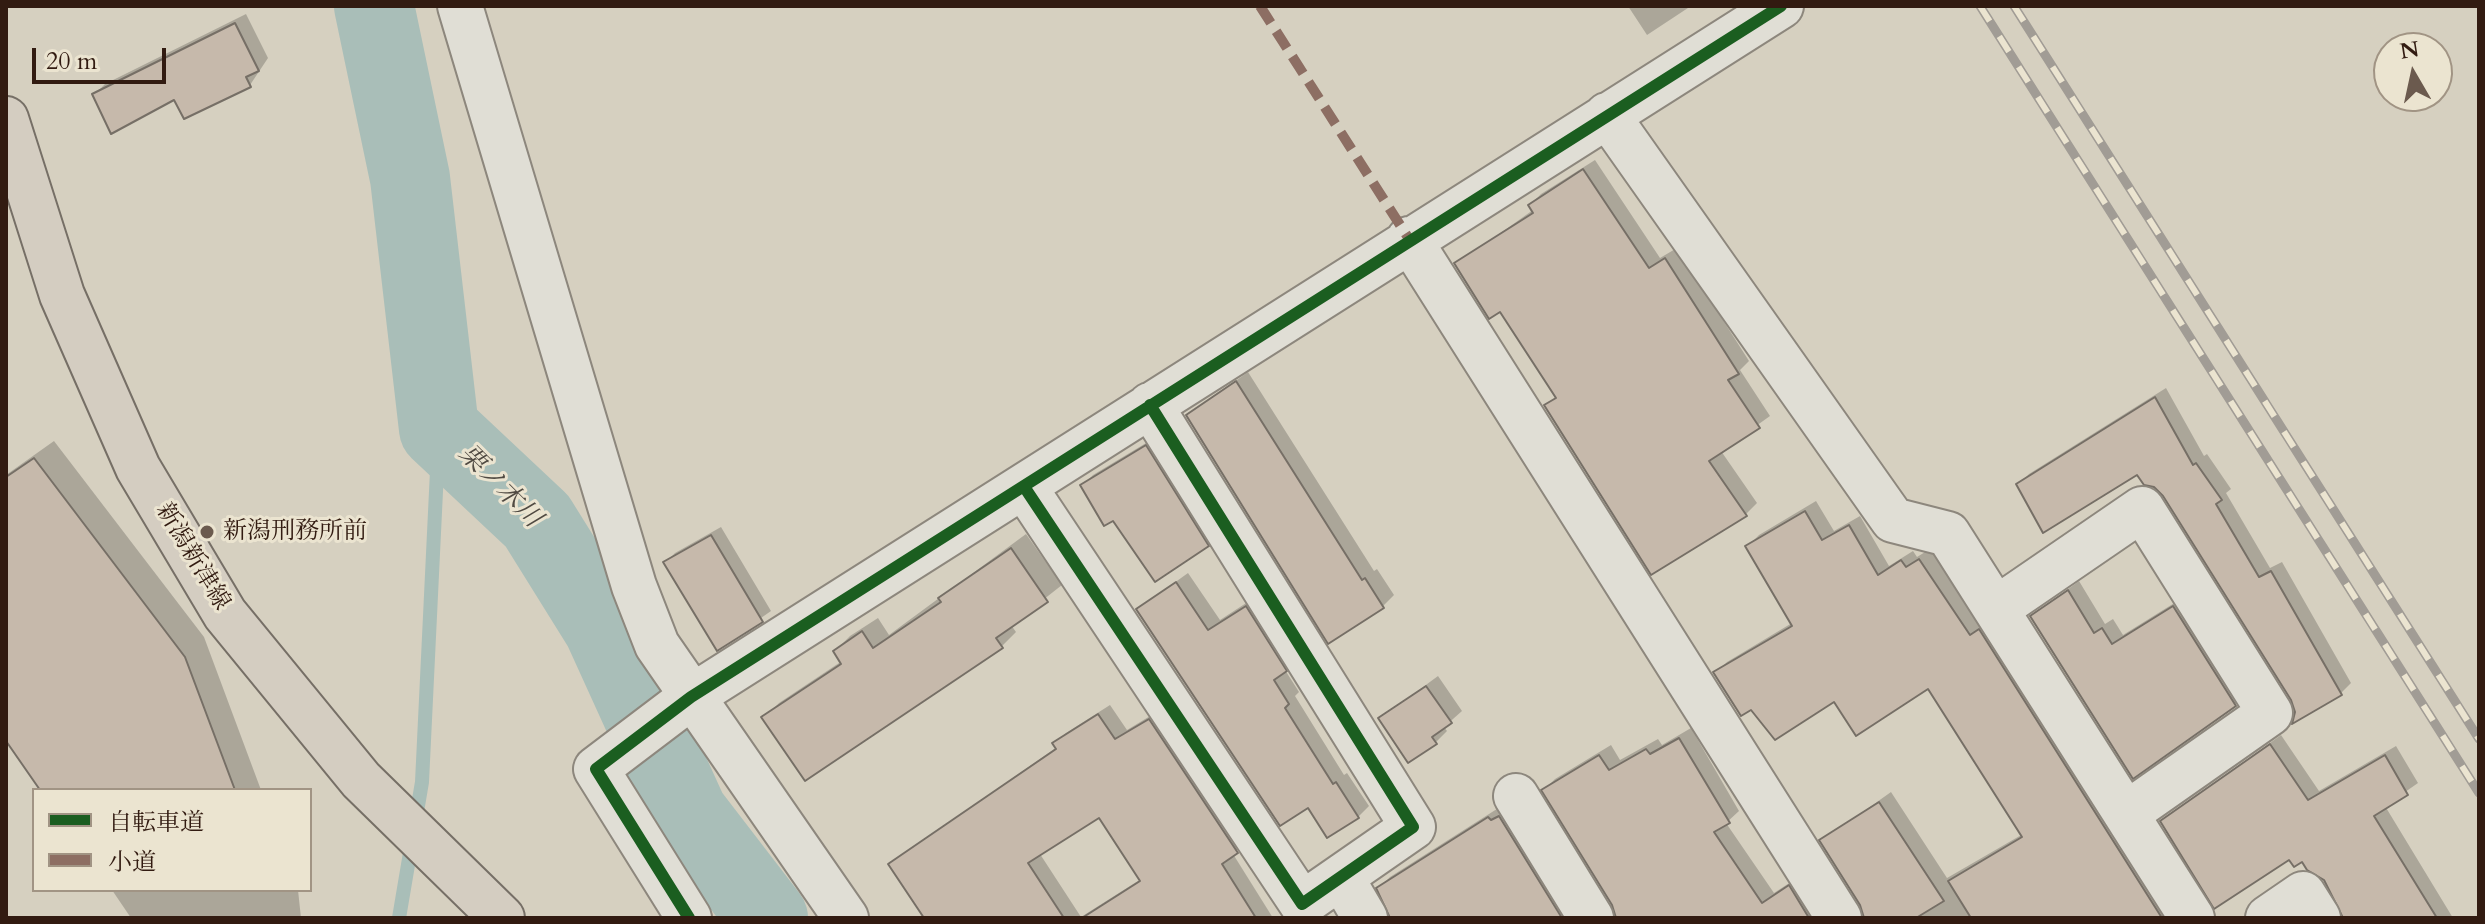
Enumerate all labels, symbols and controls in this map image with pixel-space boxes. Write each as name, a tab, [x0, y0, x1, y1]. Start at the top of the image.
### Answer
scale bar	[36, 32, 170, 82]
north arrow	[2373, 32, 2453, 112]
text: N	[2398, 34, 2421, 67]
text: 20 m	[46, 45, 97, 78]
water label: 栗ノ木川	[451, 439, 547, 535]
street label: 新潟新津線	[149, 498, 235, 616]
place label: 新潟刑務所前	[223, 518, 367, 546]
marker: 新潟刑務所前	[198, 523, 216, 541]
legend	[32, 788, 312, 892]
text: 自転車道	[108, 806, 204, 839]
text: 小道	[108, 846, 156, 879]

